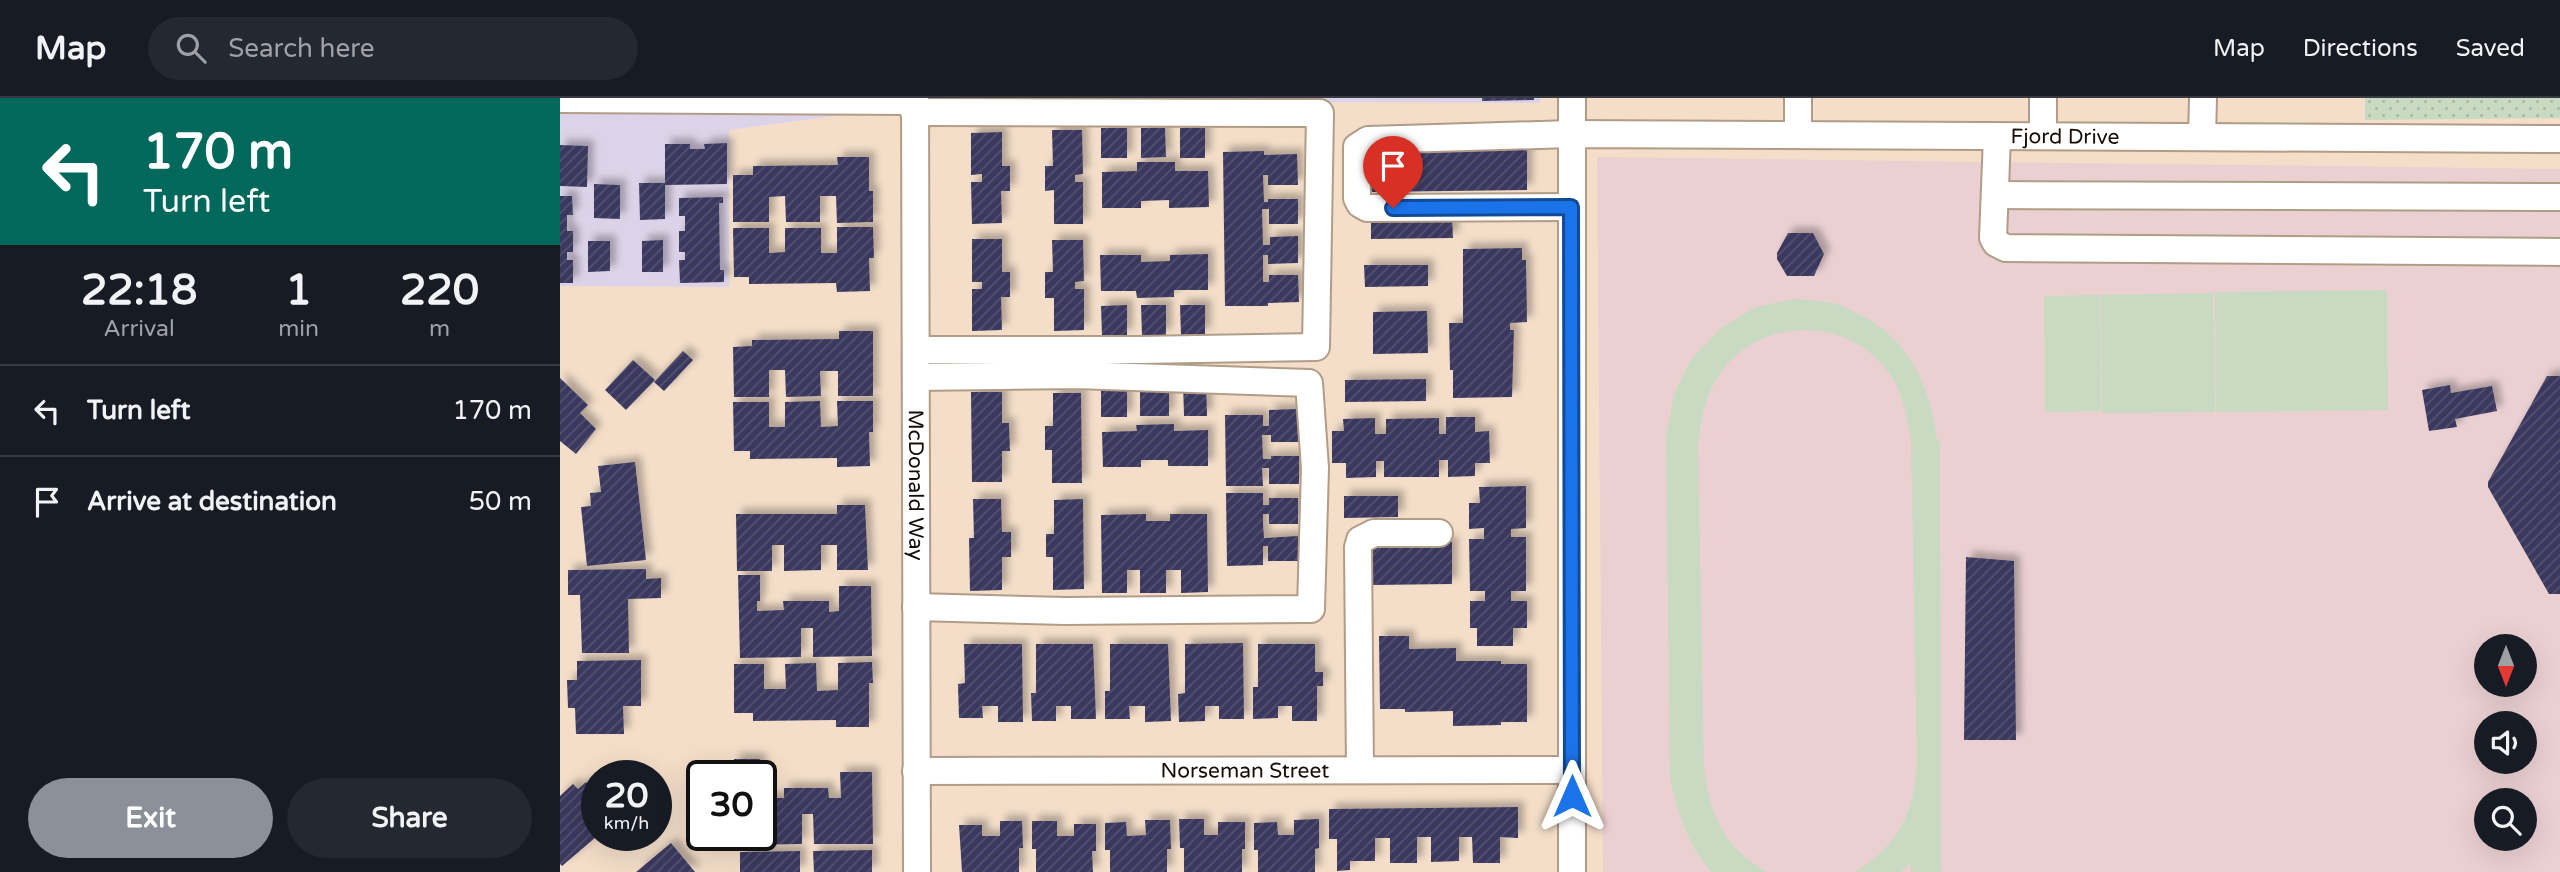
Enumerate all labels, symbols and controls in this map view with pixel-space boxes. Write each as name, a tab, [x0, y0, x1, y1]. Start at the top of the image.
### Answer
search box	[148, 17, 638, 80]
text: Map	[35, 29, 106, 68]
icon: search	[172, 29, 210, 67]
text: Search here	[228, 33, 374, 64]
text: Map	[2213, 34, 2265, 63]
text: Directions	[2303, 34, 2418, 63]
text: Saved	[2456, 34, 2525, 63]
text: 170 m	[143, 123, 293, 182]
street label: Fjord Drive	[2011, 124, 2120, 150]
icon: left	[28, 126, 119, 217]
pin	[1363, 136, 1423, 208]
icon: arrive	[1374, 147, 1412, 185]
text: Turn left	[143, 183, 270, 221]
text: 22:18	[81, 265, 197, 316]
text: 1	[285, 265, 312, 316]
text: 220	[400, 265, 479, 316]
text: Arrival	[104, 315, 175, 343]
text: min	[278, 315, 319, 343]
text: m	[429, 315, 450, 343]
icon: left	[28, 392, 66, 430]
text: Turn left	[87, 395, 190, 426]
text: 170 m	[452, 395, 532, 426]
street label: McDonald Way	[903, 409, 928, 561]
icon: arrive	[28, 483, 66, 521]
text: Arrive at destination	[87, 486, 337, 517]
text: 50 m	[469, 486, 532, 517]
north arrow	[2474, 634, 2538, 696]
map controls	[2474, 634, 2537, 851]
button: sound	[2474, 711, 2537, 774]
street label: Norseman Street	[1161, 758, 1329, 784]
position arrow	[1535, 759, 1609, 833]
speed limit sign: 30	[686, 760, 777, 851]
text: 20	[605, 775, 648, 817]
button: Exit	[28, 778, 273, 858]
button: Share	[287, 778, 532, 858]
button: search	[2474, 788, 2537, 851]
text: km/h	[604, 812, 649, 834]

